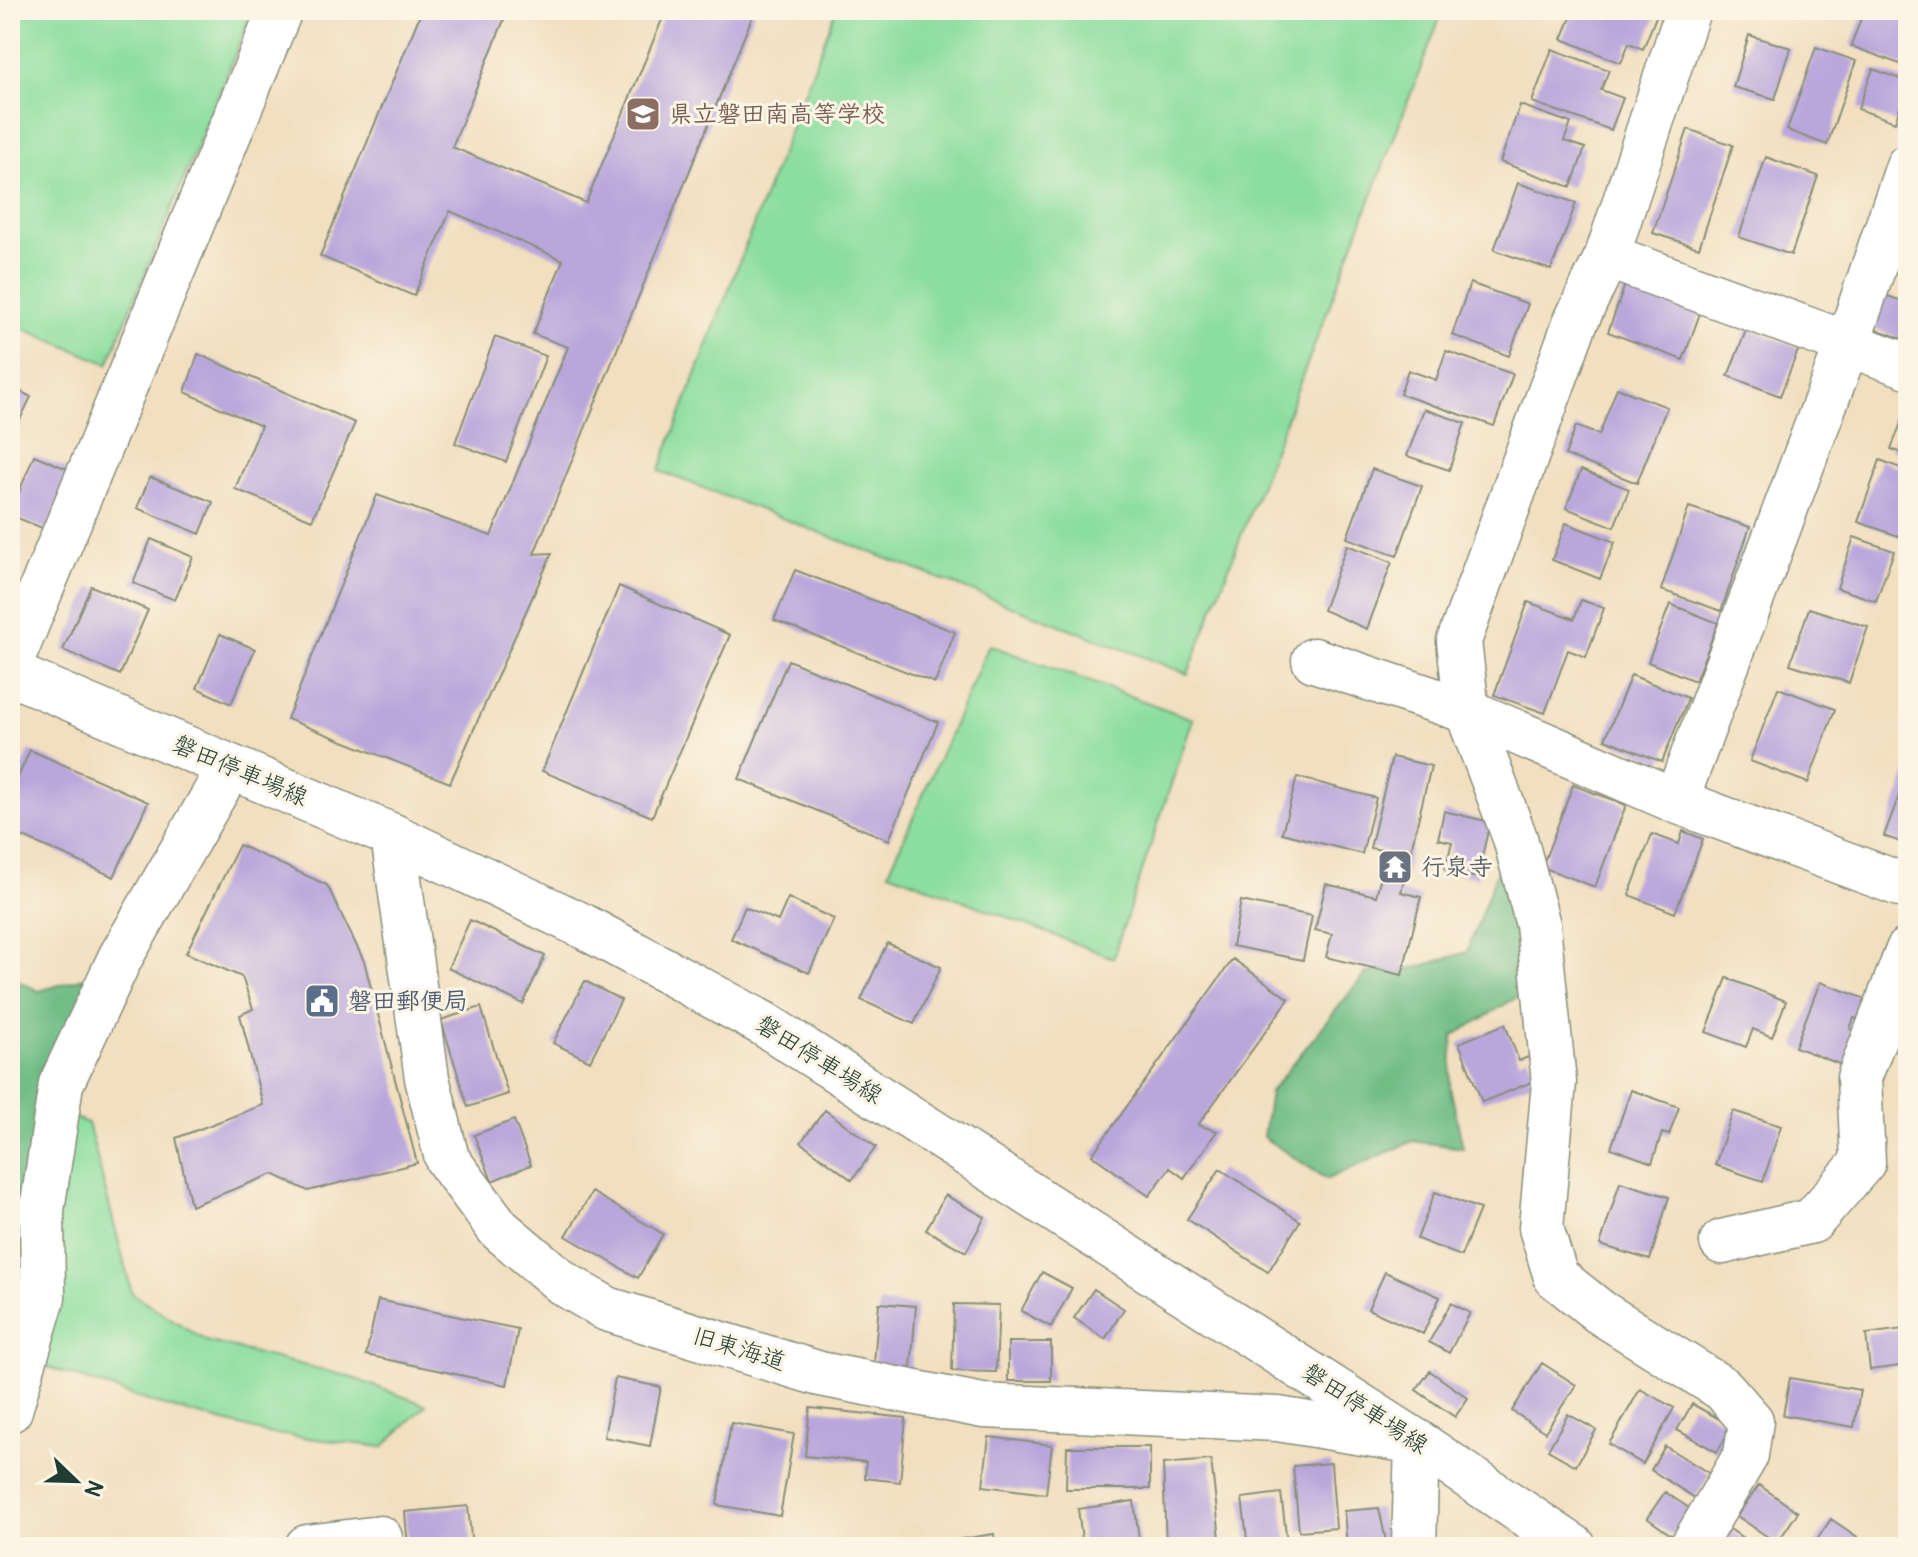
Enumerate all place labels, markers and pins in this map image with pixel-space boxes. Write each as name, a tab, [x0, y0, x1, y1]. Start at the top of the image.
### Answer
school or university icon: 県立磐田南高等学校	[624, 95, 662, 133]
place label: 県立磐田南高等学校	[669, 100, 885, 129]
temple icon: 行泉寺	[1376, 848, 1414, 886]
place label: 行泉寺	[1421, 853, 1493, 882]
public building icon: 磐田郵便局	[303, 982, 341, 1020]
place label: 磐田郵便局	[348, 987, 468, 1016]

